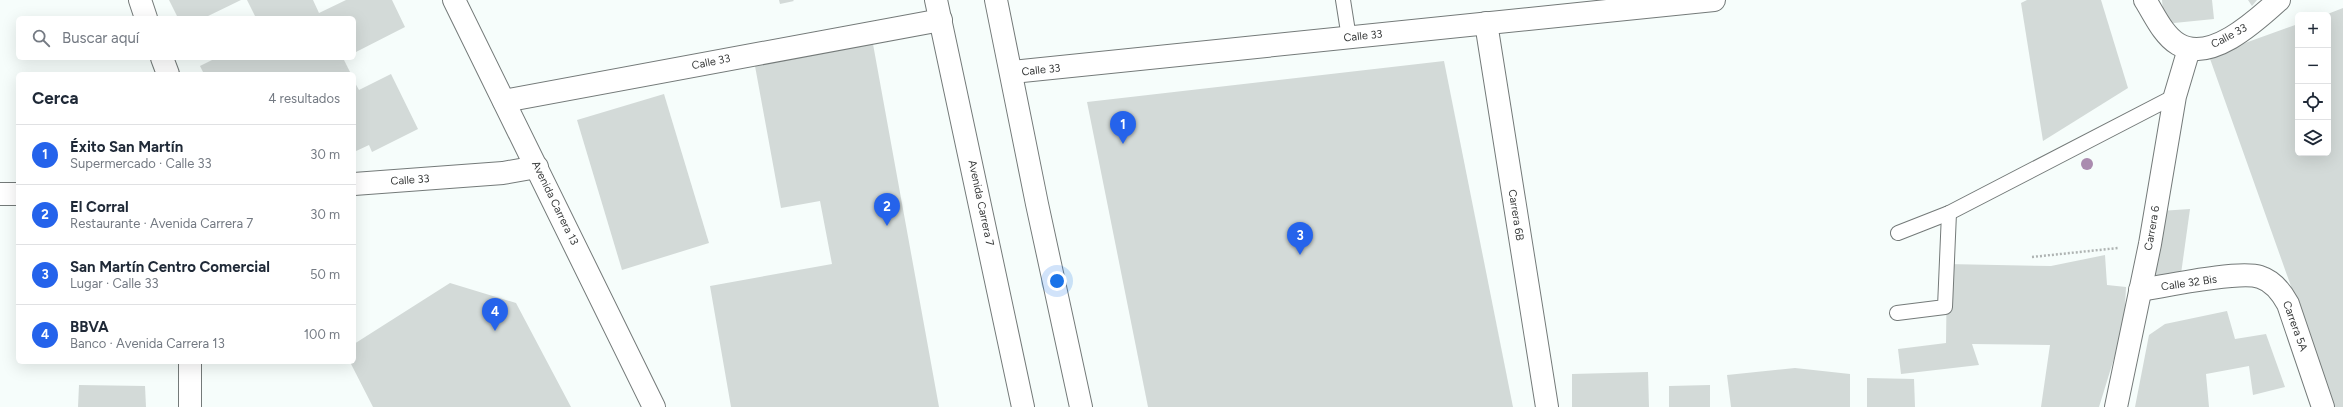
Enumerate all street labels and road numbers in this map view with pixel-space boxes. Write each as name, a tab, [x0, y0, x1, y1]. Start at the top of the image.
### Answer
street label: Calle 33	[2209, 21, 2249, 51]
street label: Calle 33	[1343, 27, 1383, 45]
street label: Calle 33	[691, 52, 731, 72]
street label: Calle 33	[1021, 61, 1061, 79]
street label: Avenida Carrera 13	[529, 159, 581, 247]
street label: Avenida Carrera 7	[966, 159, 996, 247]
street label: Calle 33	[390, 172, 430, 188]
street label: Carrera 6B	[1506, 188, 1527, 242]
street label: Carrera 6	[2142, 205, 2162, 251]
street label: Calle 32 Bis	[2160, 273, 2218, 293]
street label: Carrera 5A	[2280, 299, 2310, 354]

